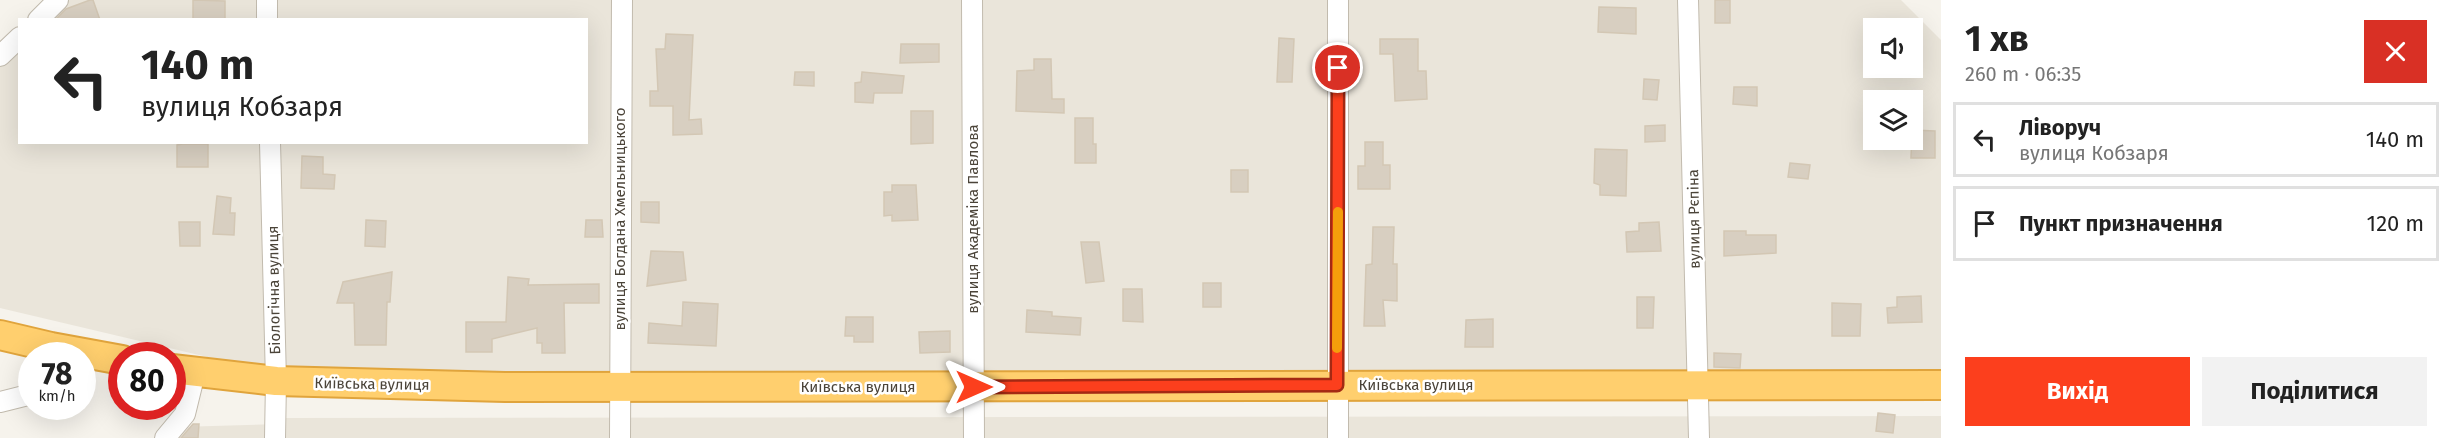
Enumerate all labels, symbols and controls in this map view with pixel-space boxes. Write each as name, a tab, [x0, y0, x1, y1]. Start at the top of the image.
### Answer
text: 1 хв	[1965, 17, 2029, 61]
map controls	[1863, 18, 1923, 150]
button: sound	[1863, 18, 1923, 78]
button: close	[2364, 20, 2427, 83]
text: 140 m	[141, 40, 254, 90]
icon: left	[42, 42, 120, 120]
pin	[1312, 42, 1363, 93]
icon: arrive	[1321, 51, 1354, 84]
text: 260 m · 06:35	[1965, 62, 2081, 86]
button: layers	[1863, 90, 1923, 150]
text: вулиця Кобзаря	[141, 91, 343, 123]
street label: вулиця Богдана Хмельницького	[611, 107, 629, 331]
text: Ліворуч	[2019, 114, 2101, 141]
icon: left	[1968, 123, 2001, 156]
street label: вулиця Академіка Павлова	[964, 124, 982, 314]
text: 140 m	[2366, 126, 2424, 153]
text: вулиця Кобзаря	[2019, 141, 2169, 165]
street label: вулиця Рєпіна	[1684, 169, 1704, 269]
icon: arrive	[1968, 207, 2001, 240]
text: Пункт призначення	[2019, 210, 2223, 237]
text: 120 m	[2367, 210, 2424, 237]
street label: Біологічна вулиця	[264, 225, 284, 355]
speed limit sign: 80	[108, 342, 186, 420]
position arrow	[942, 355, 1006, 419]
text: 78	[42, 356, 72, 392]
button: Вихід	[1965, 357, 2190, 426]
button: Поділитися	[2202, 357, 2427, 426]
street label: Київська вулиця	[314, 374, 430, 394]
street label: Київська вулиця	[1358, 376, 1474, 394]
street label: Київська вулиця	[800, 378, 916, 396]
text: km/h	[38, 387, 76, 405]

